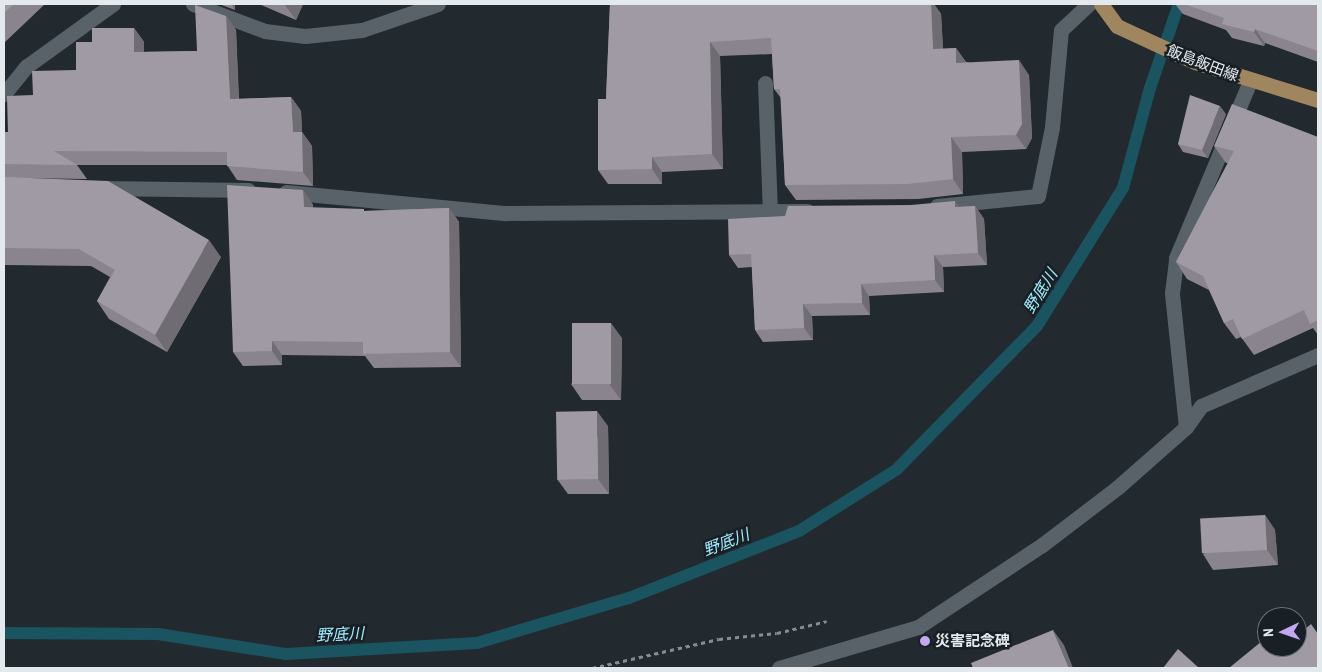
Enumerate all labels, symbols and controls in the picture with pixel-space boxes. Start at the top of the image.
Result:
street label: 飯島飯田線 [1165,41,1241,85]
water label: 野底川 [1019,266,1061,316]
water label: 野底川 [700,524,752,560]
north arrow [1257,607,1307,657]
water label: 野底川 [316,623,364,645]
text: N [1259,628,1277,637]
place label: 災害記念碑 [935,632,1010,650]
marker: 災害記念碑 [919,635,931,647]

